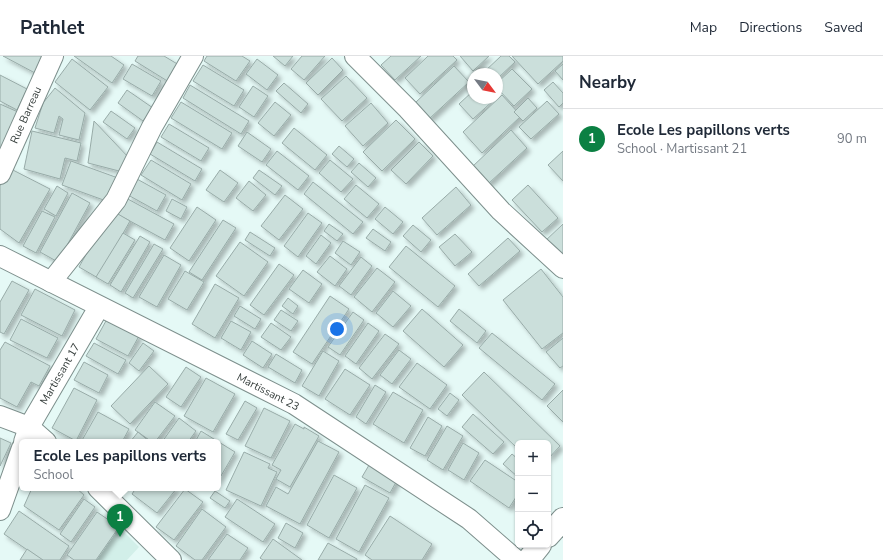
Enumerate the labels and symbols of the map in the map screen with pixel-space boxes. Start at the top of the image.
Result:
north arrow [467,68,503,104]
street label: Rue Barreau [7,84,45,146]
your location [327,319,347,339]
street label: Martissant 17 [36,341,84,407]
street label: Martissant 23 [234,370,302,414]
pin: 1 [107,504,133,537]

